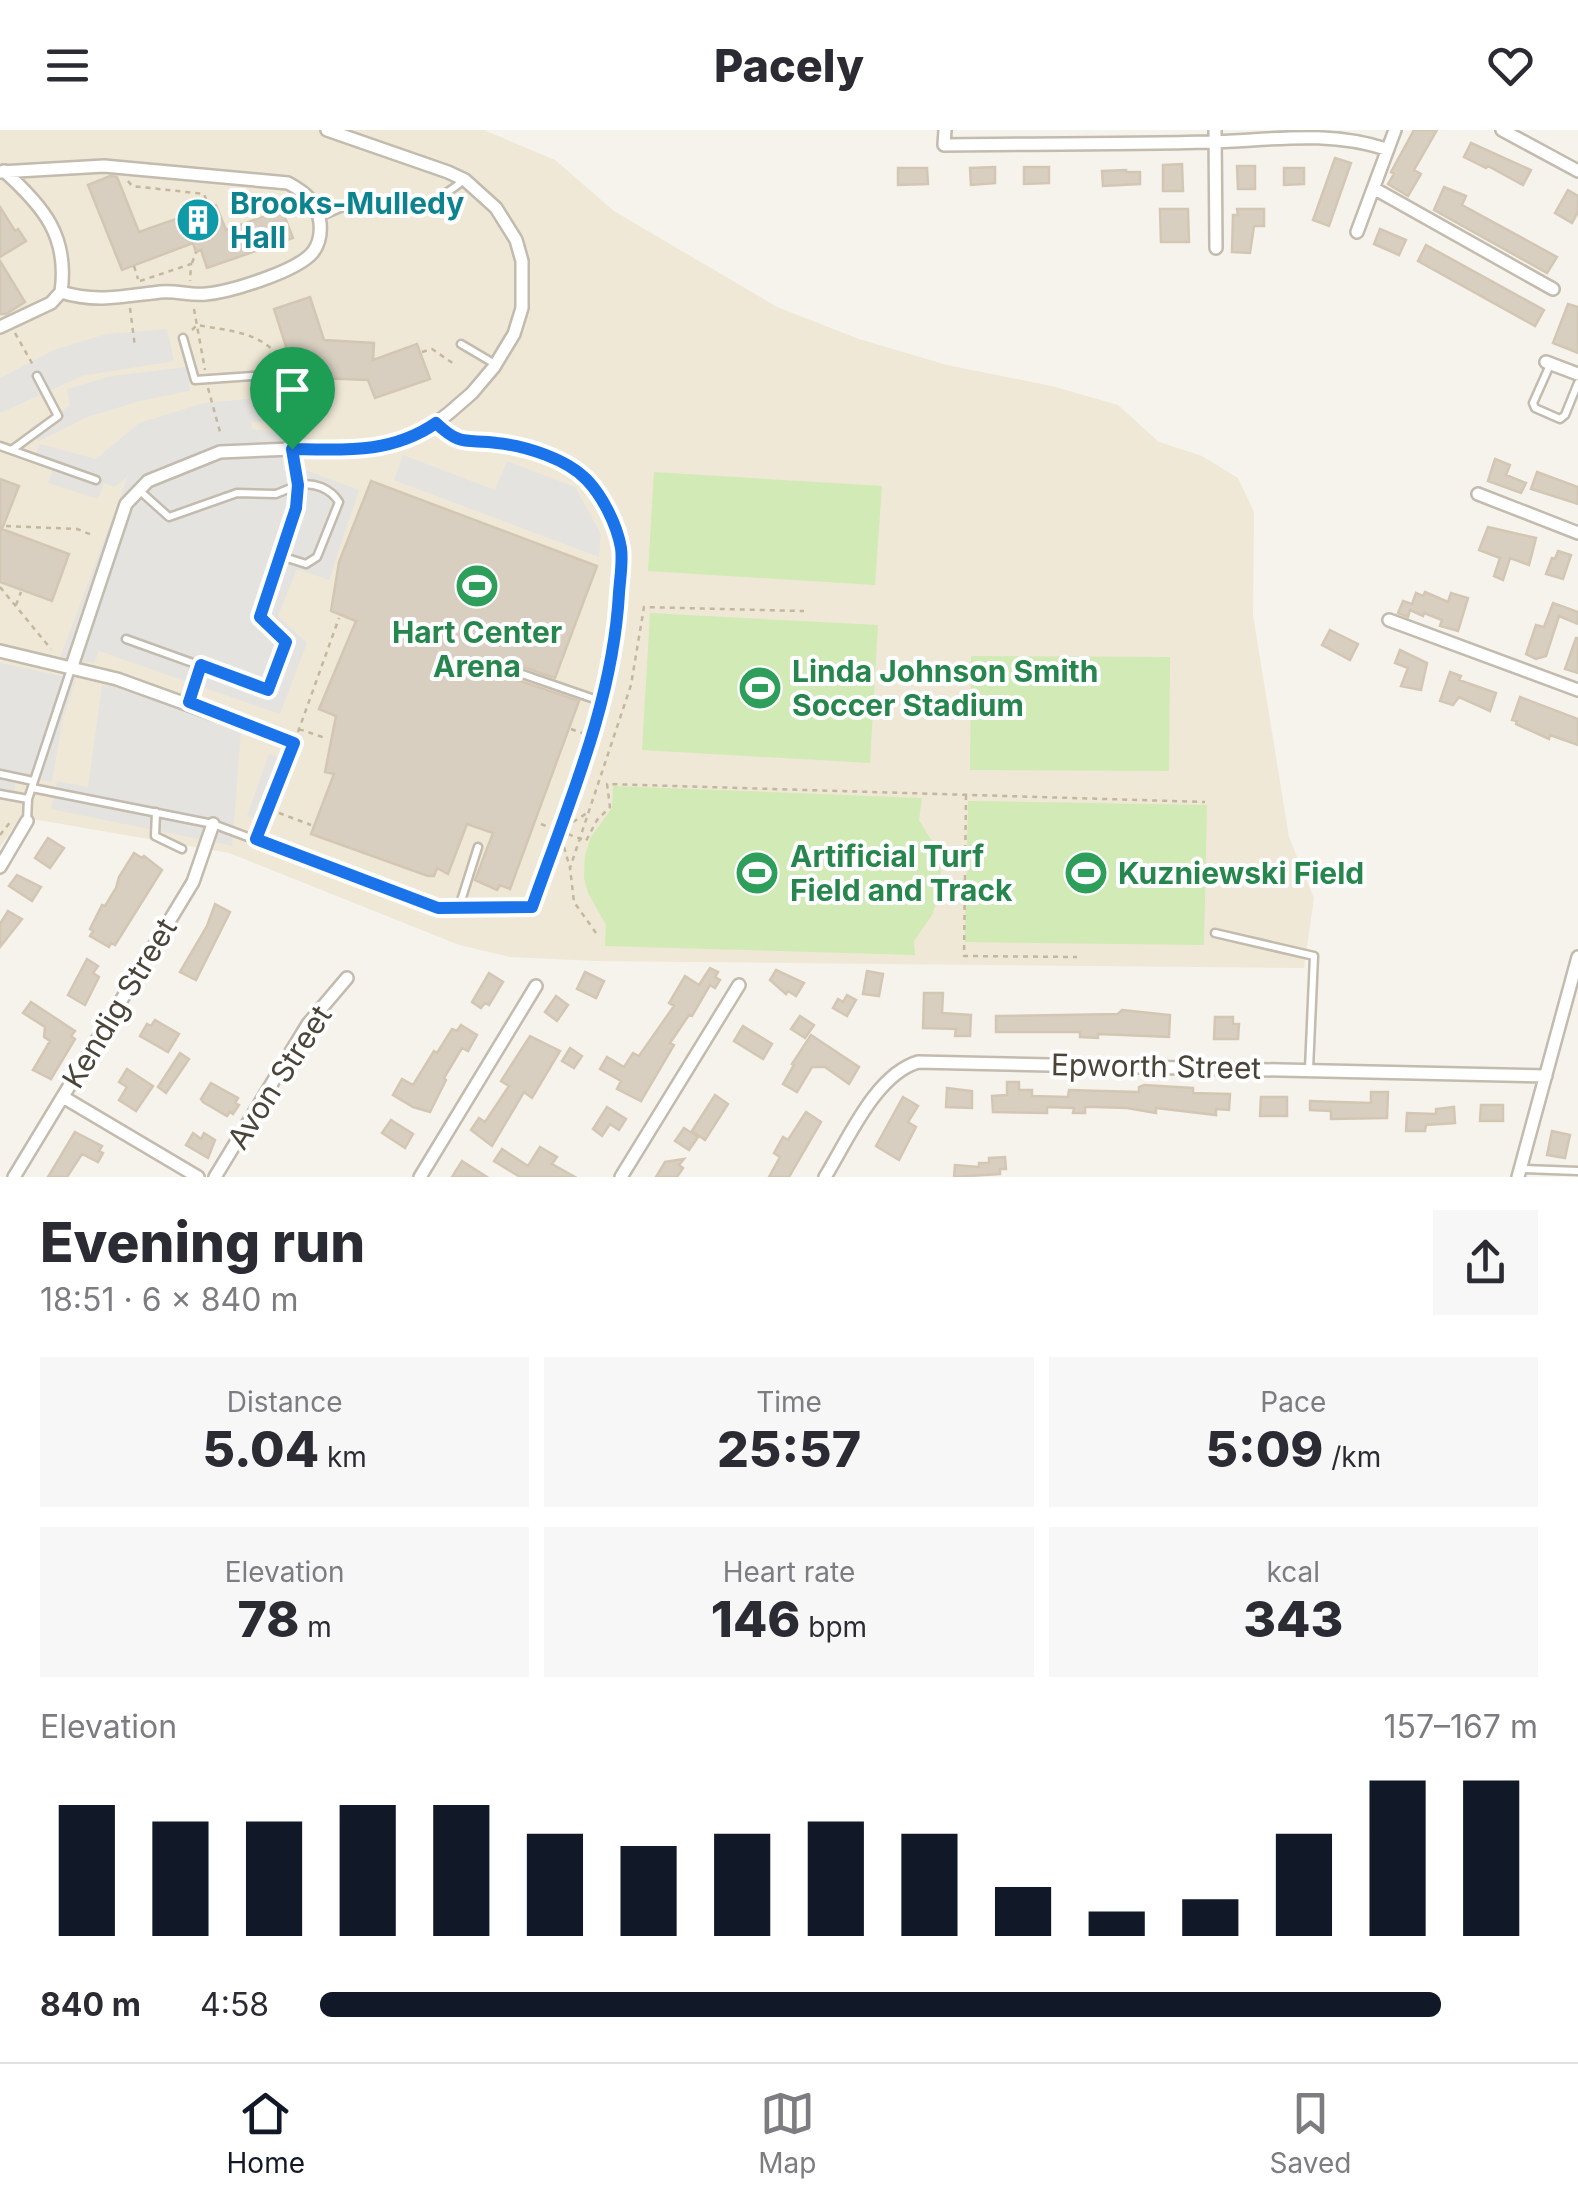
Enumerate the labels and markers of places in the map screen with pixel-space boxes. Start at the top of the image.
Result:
place label: Brooks-Mulledy Hall [230,185,464,255]
building icon: Brooks-Mulledy Hall [175,197,221,243]
pin [250,347,335,450]
sports icon: Hart Center Arena [454,563,500,609]
place label: Hart Center Arena [392,614,562,684]
place label: Linda Johnson Smith Soccer Stadium [792,653,1098,723]
sports icon: Linda Johnson Smith Soccer Stadium [737,665,783,711]
place label: Artificial Turf Field and Track [790,838,1013,908]
sports icon: Artificial Turf Field and Track [734,850,780,896]
sports icon: Kuzniewski Field [1063,850,1109,896]
place label: Kuzniewski Field [1118,855,1364,891]

